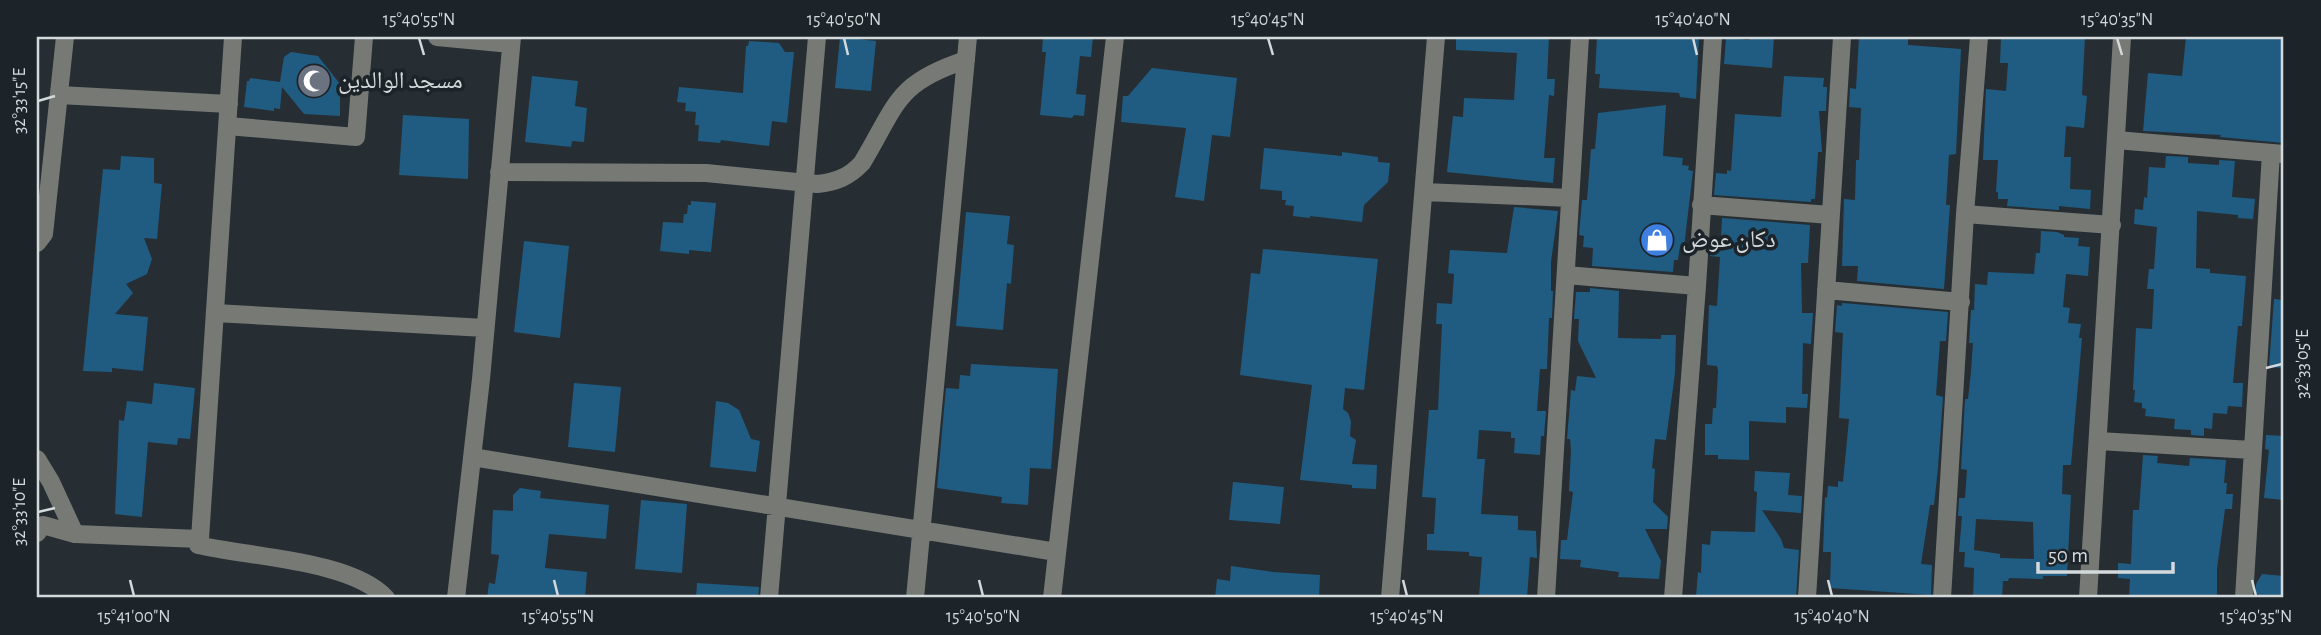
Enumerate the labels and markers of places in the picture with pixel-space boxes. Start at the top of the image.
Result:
mosque icon: مسجد الوالدين [295,62,333,100]
place label: مسجد الوالدين [338,69,463,94]
shop icon: دكان عوض [1638,221,1676,259]
place label: دكان عوض [1682,228,1776,253]

